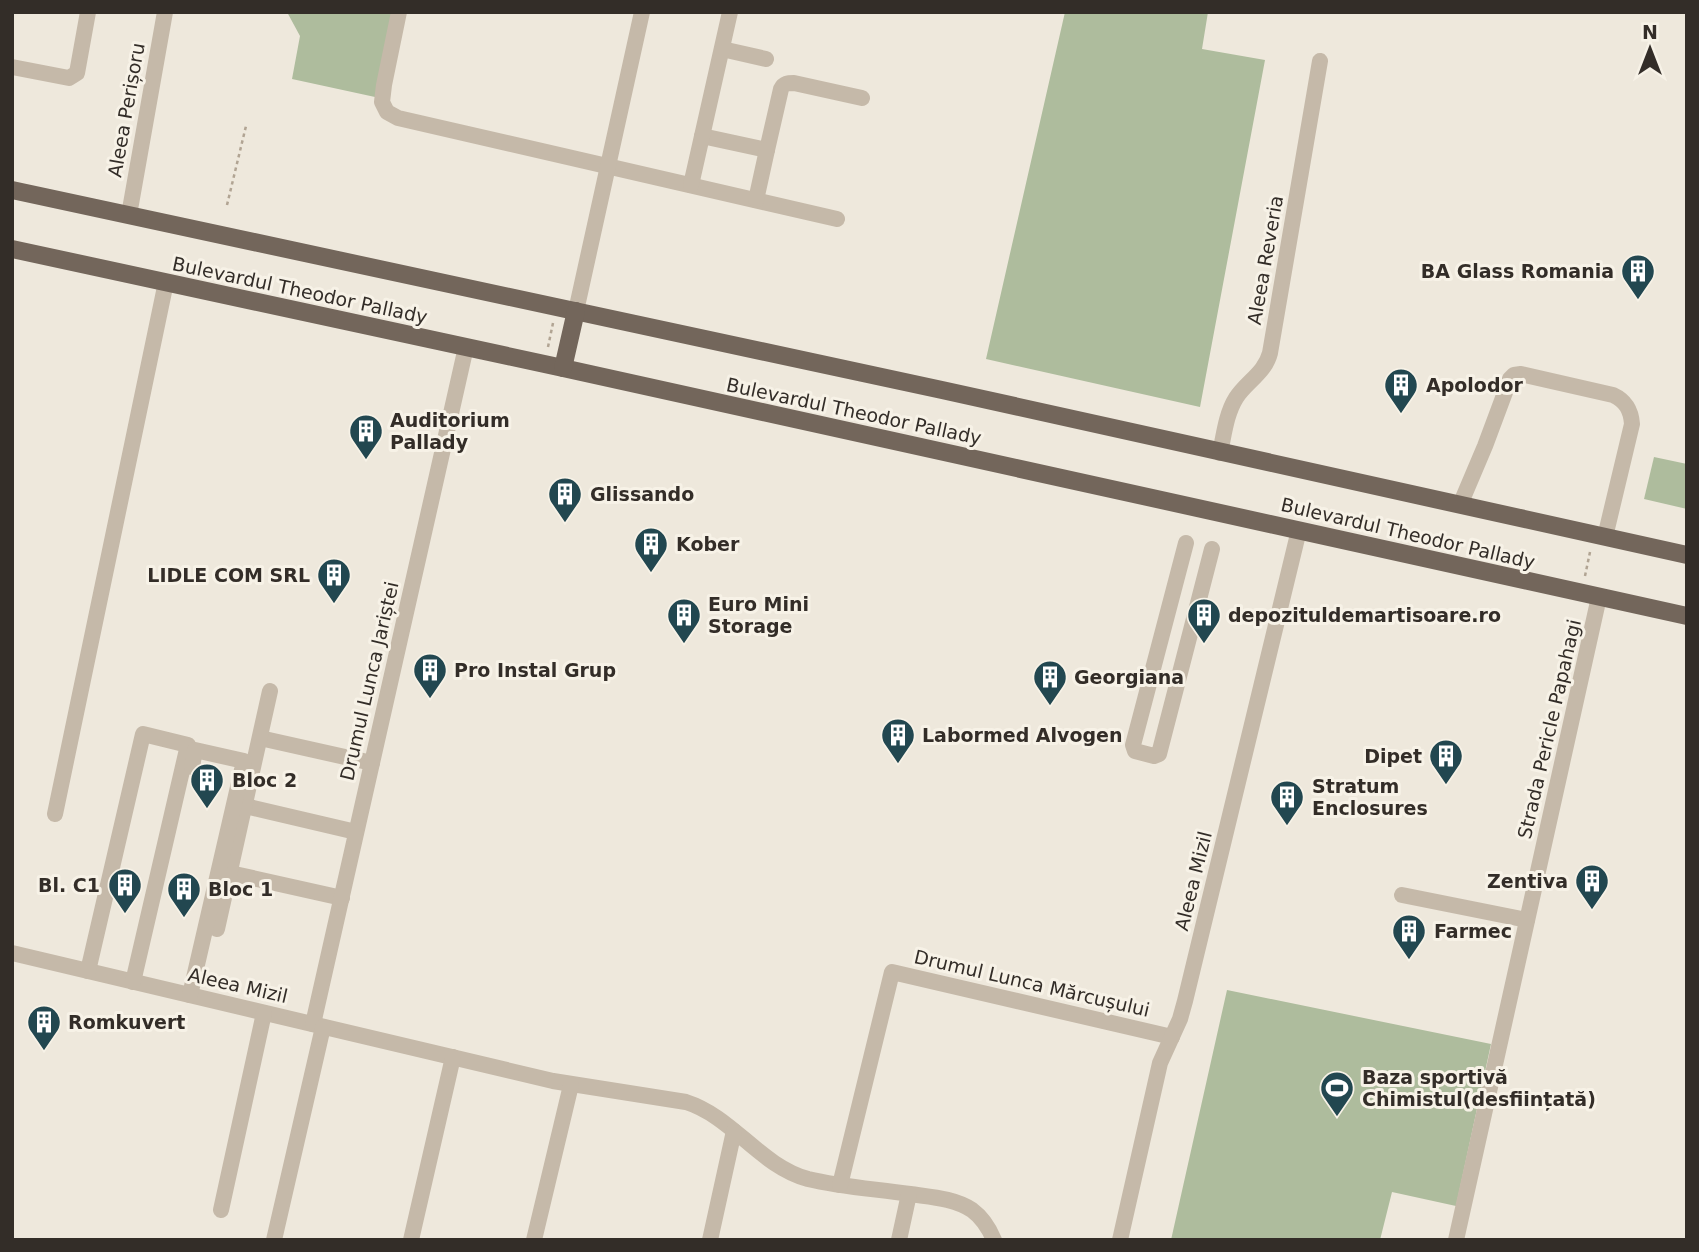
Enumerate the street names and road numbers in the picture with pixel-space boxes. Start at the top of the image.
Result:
street label: Aleea Perișoru [103,41,150,179]
street label: Aleea Reveria [1243,194,1287,326]
street label: Bulevardul Theodor Pallady [171,252,429,328]
street label: Bulevardul Theodor Pallady [725,373,983,449]
street label: Bulevardul Theodor Pallady [1279,493,1537,573]
street label: Drumul Lunca Jariștei [335,579,404,783]
street label: Strada Pericle Papahagi [1513,617,1585,841]
street label: Aleea Mizil [1170,829,1216,933]
street label: Drumul Lunca Mărcușului [912,945,1152,1022]
street label: Aleea Mizil [186,963,290,1007]

